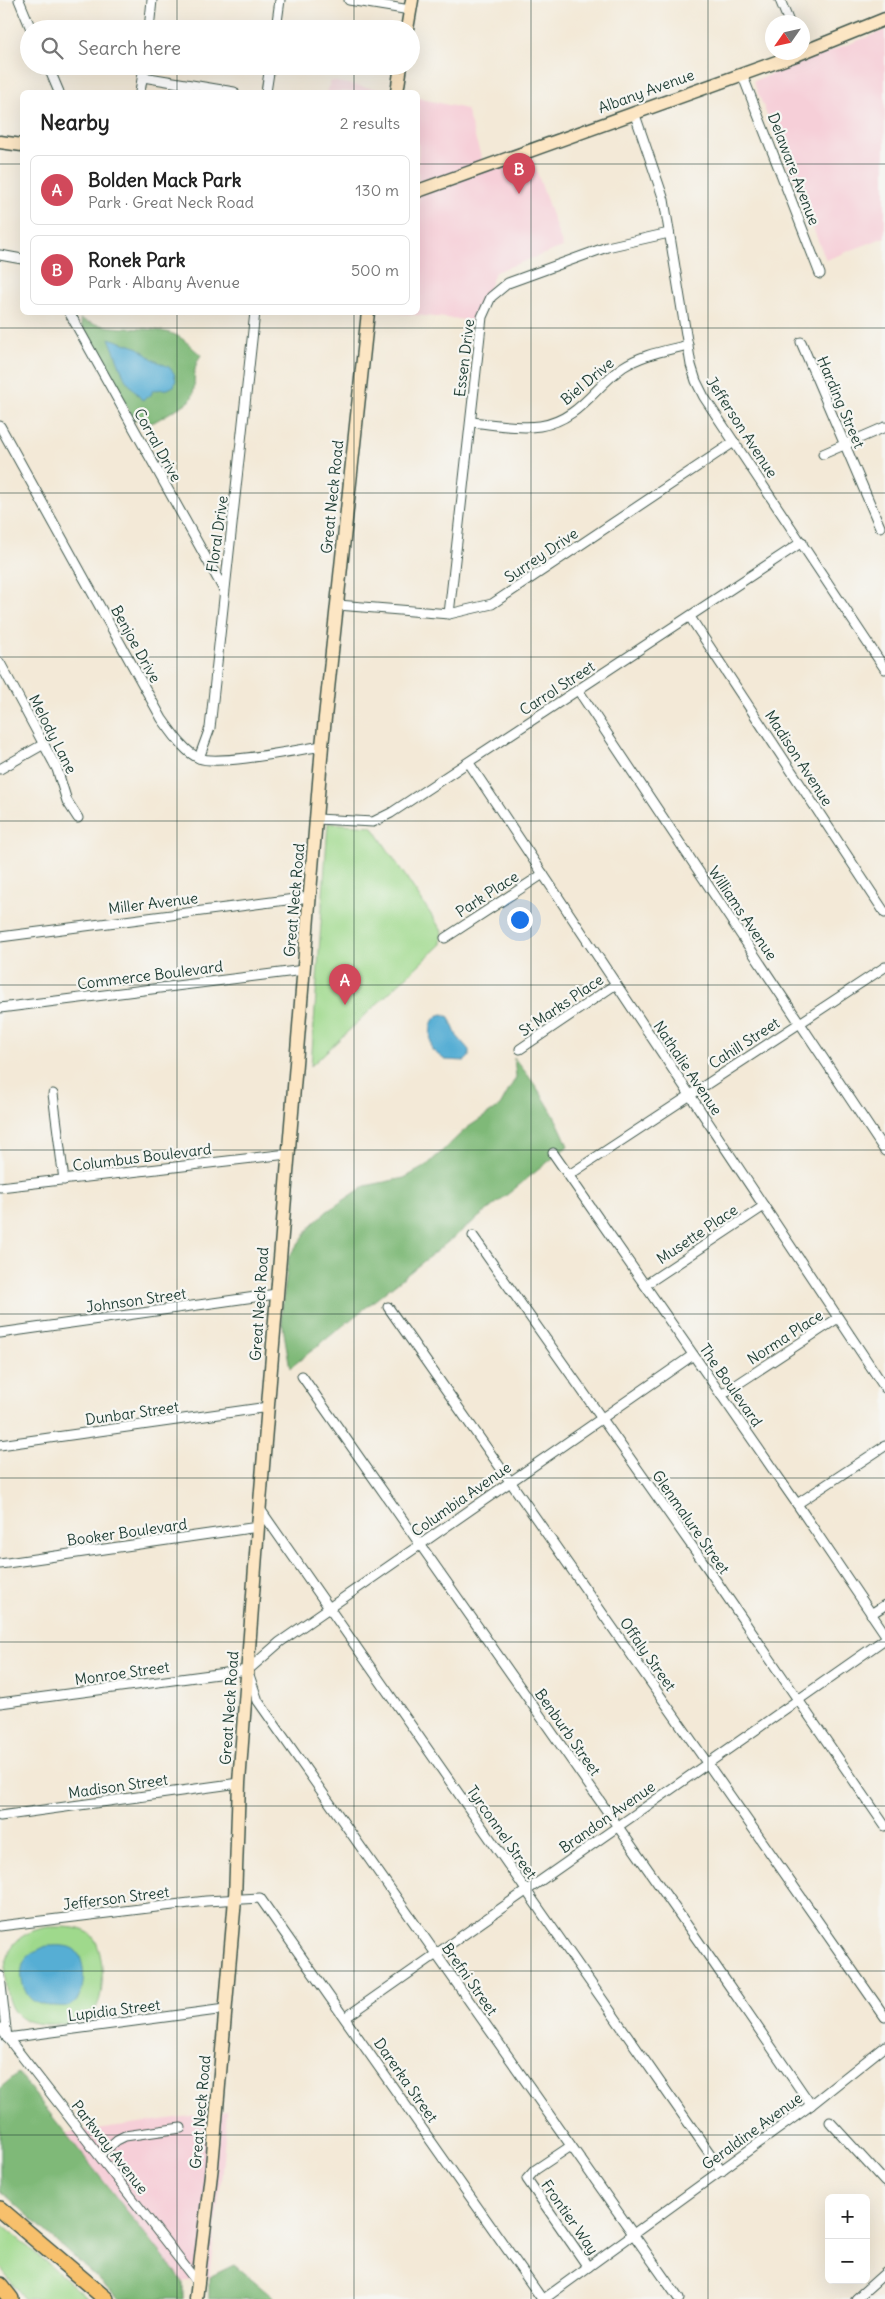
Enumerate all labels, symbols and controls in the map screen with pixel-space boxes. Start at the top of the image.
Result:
north arrow [765,15,810,60]
search box [20,20,420,75]
icon: search [38,34,66,62]
text: Search here [78,36,181,60]
street label: Albany Avenue [595,65,697,117]
text: Nearby [40,109,110,136]
street label: Delaware Avenue [764,110,824,228]
text: 2 results [340,113,400,133]
pin: B [503,153,535,194]
text: Bolden Mack Park [88,168,241,192]
text: A [52,180,62,200]
text: 130 m [355,180,399,200]
text: Park · Great Neck Road [88,192,254,212]
text: Ronek Park [88,248,185,272]
text: B [52,260,62,280]
text: 500 m [351,260,399,280]
text: Park · Albany Avenue [88,272,240,292]
street label: Essen Drive [450,318,478,398]
street label: Biel Drive [556,353,618,409]
street label: Harding Street [813,353,869,451]
street label: Jefferson Avenue [702,373,782,481]
street label: Corral Drive [130,405,186,485]
street label: Great Neck Road [317,439,347,555]
street label: Floral Drive [202,494,232,574]
street label: Surrey Drive [501,523,581,587]
street label: Benjoe Drive [107,602,165,686]
street label: Carrol Street [516,657,598,719]
street label: Melody Lane [25,691,81,777]
street label: Madison Avenue [761,706,837,810]
street label: Great Neck Road [280,842,308,958]
street label: Williams Avenue [705,862,781,964]
street label: Park Place [452,867,522,921]
street label: Miller Avenue [107,888,199,918]
your location [507,907,533,933]
street label: Commerce Boulevard [76,957,224,993]
pin: A [329,964,361,1005]
street label: St Marks Place [515,970,607,1040]
street label: Cahill Street [705,1013,783,1073]
street label: Nathalie Avenue [649,1017,727,1119]
street label: Columbus Boulevard [71,1139,213,1175]
street label: Musette Place [653,1200,741,1268]
street label: Great Neck Road [246,1246,272,1362]
street label: Johnson Street [85,1284,187,1316]
street label: Norma Place [744,1306,826,1368]
street label: The Boulevard [695,1340,767,1430]
street label: Dunbar Street [84,1397,180,1429]
street label: Columbia Avenue [407,1458,515,1540]
street label: Glenmalure Street [648,1467,734,1577]
street label: Booker Boulevard [66,1514,188,1550]
street label: Offaly Street [616,1614,680,1694]
street label: Great Neck Road [216,1650,242,1766]
street label: Monroe Street [74,1657,170,1689]
street label: Benburb Street [531,1685,605,1779]
street label: Madison Street [67,1770,169,1802]
street label: Brandon Avenue [555,1777,659,1857]
street label: Tyrconnel Street [463,1782,541,1882]
street label: Jefferson Street [62,1882,170,1914]
street label: Brefni Street [438,1939,502,2019]
street label: Lupidia Street [67,1995,161,2025]
street label: Darerka Street [370,2034,442,2126]
street label: Great Neck Road [186,2054,214,2170]
street label: Geraldine Avenue [698,2088,806,2174]
street label: Parkway Avenue [68,2096,152,2198]
street label: Frontier Way [537,2176,603,2258]
map controls [825,2194,870,2284]
button: + [825,2194,870,2239]
button: − [825,2239,870,2284]

